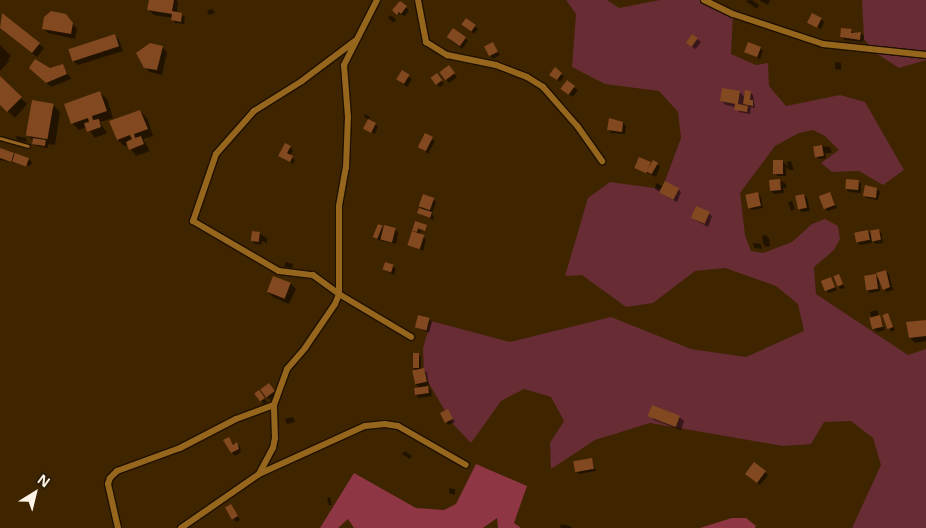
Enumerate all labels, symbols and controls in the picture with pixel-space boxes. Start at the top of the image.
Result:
north arrow [10,468,60,518]
text: N [34,469,54,491]

